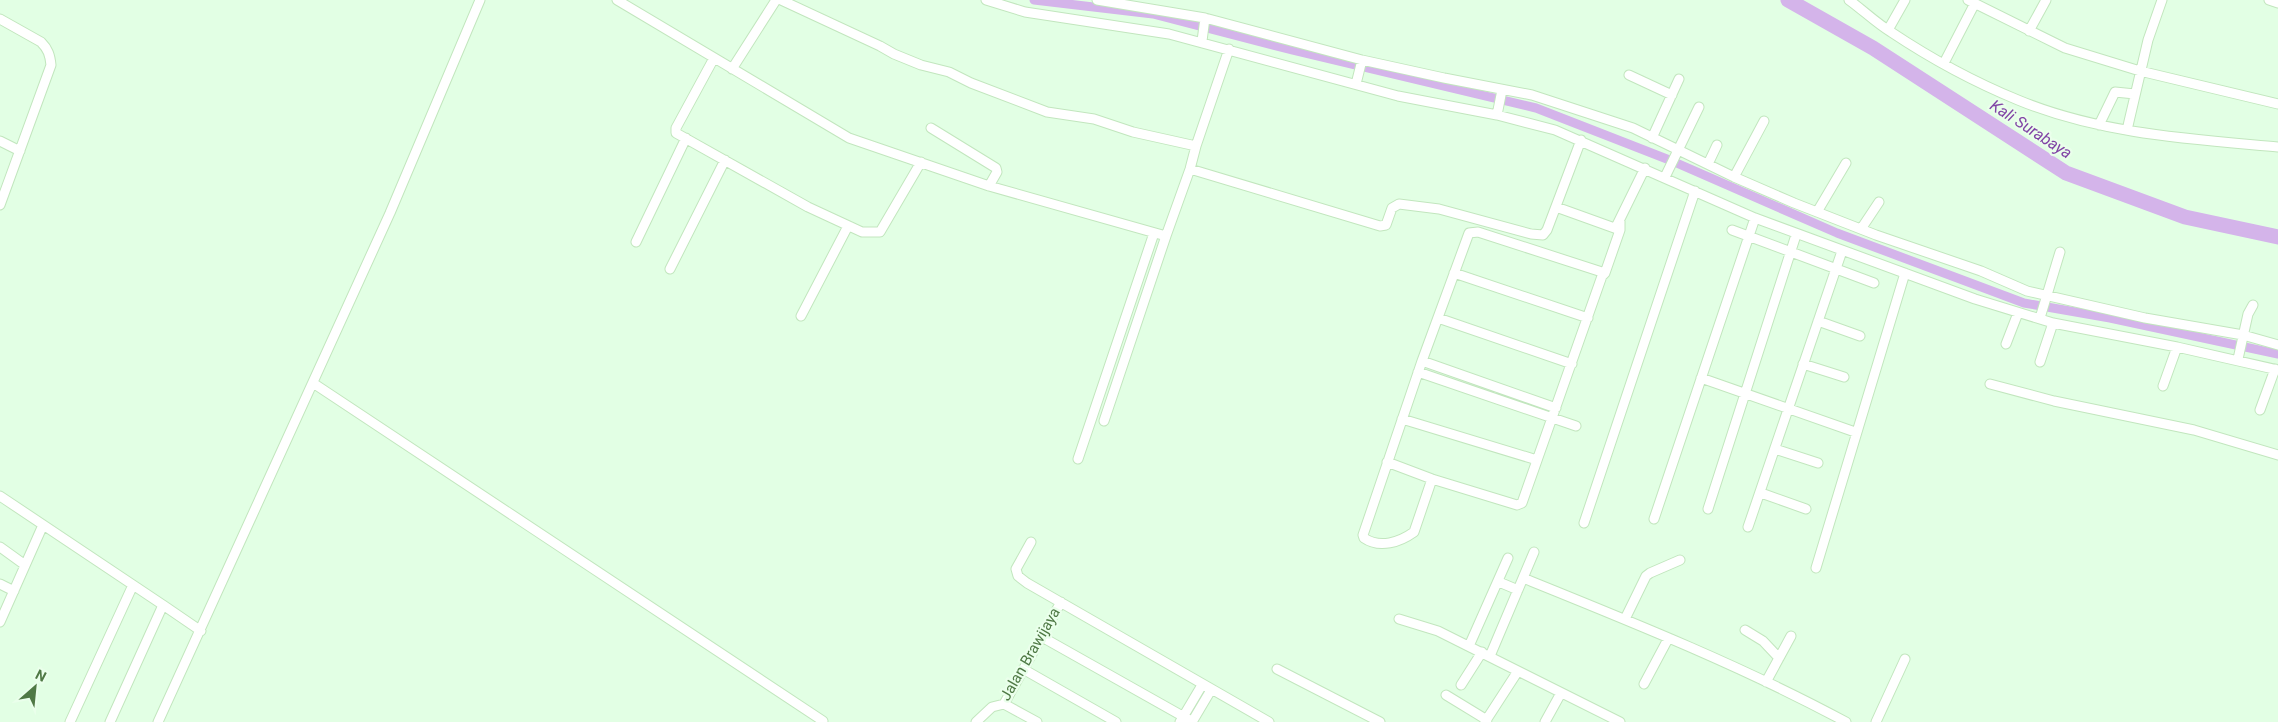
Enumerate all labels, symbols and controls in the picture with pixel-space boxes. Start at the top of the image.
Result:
water label: Kali Surabaya [1987,96,2075,162]
street label: Jalan Brawijaya [996,604,1064,704]
north arrow [10,662,60,712]
text: N [33,666,49,685]

